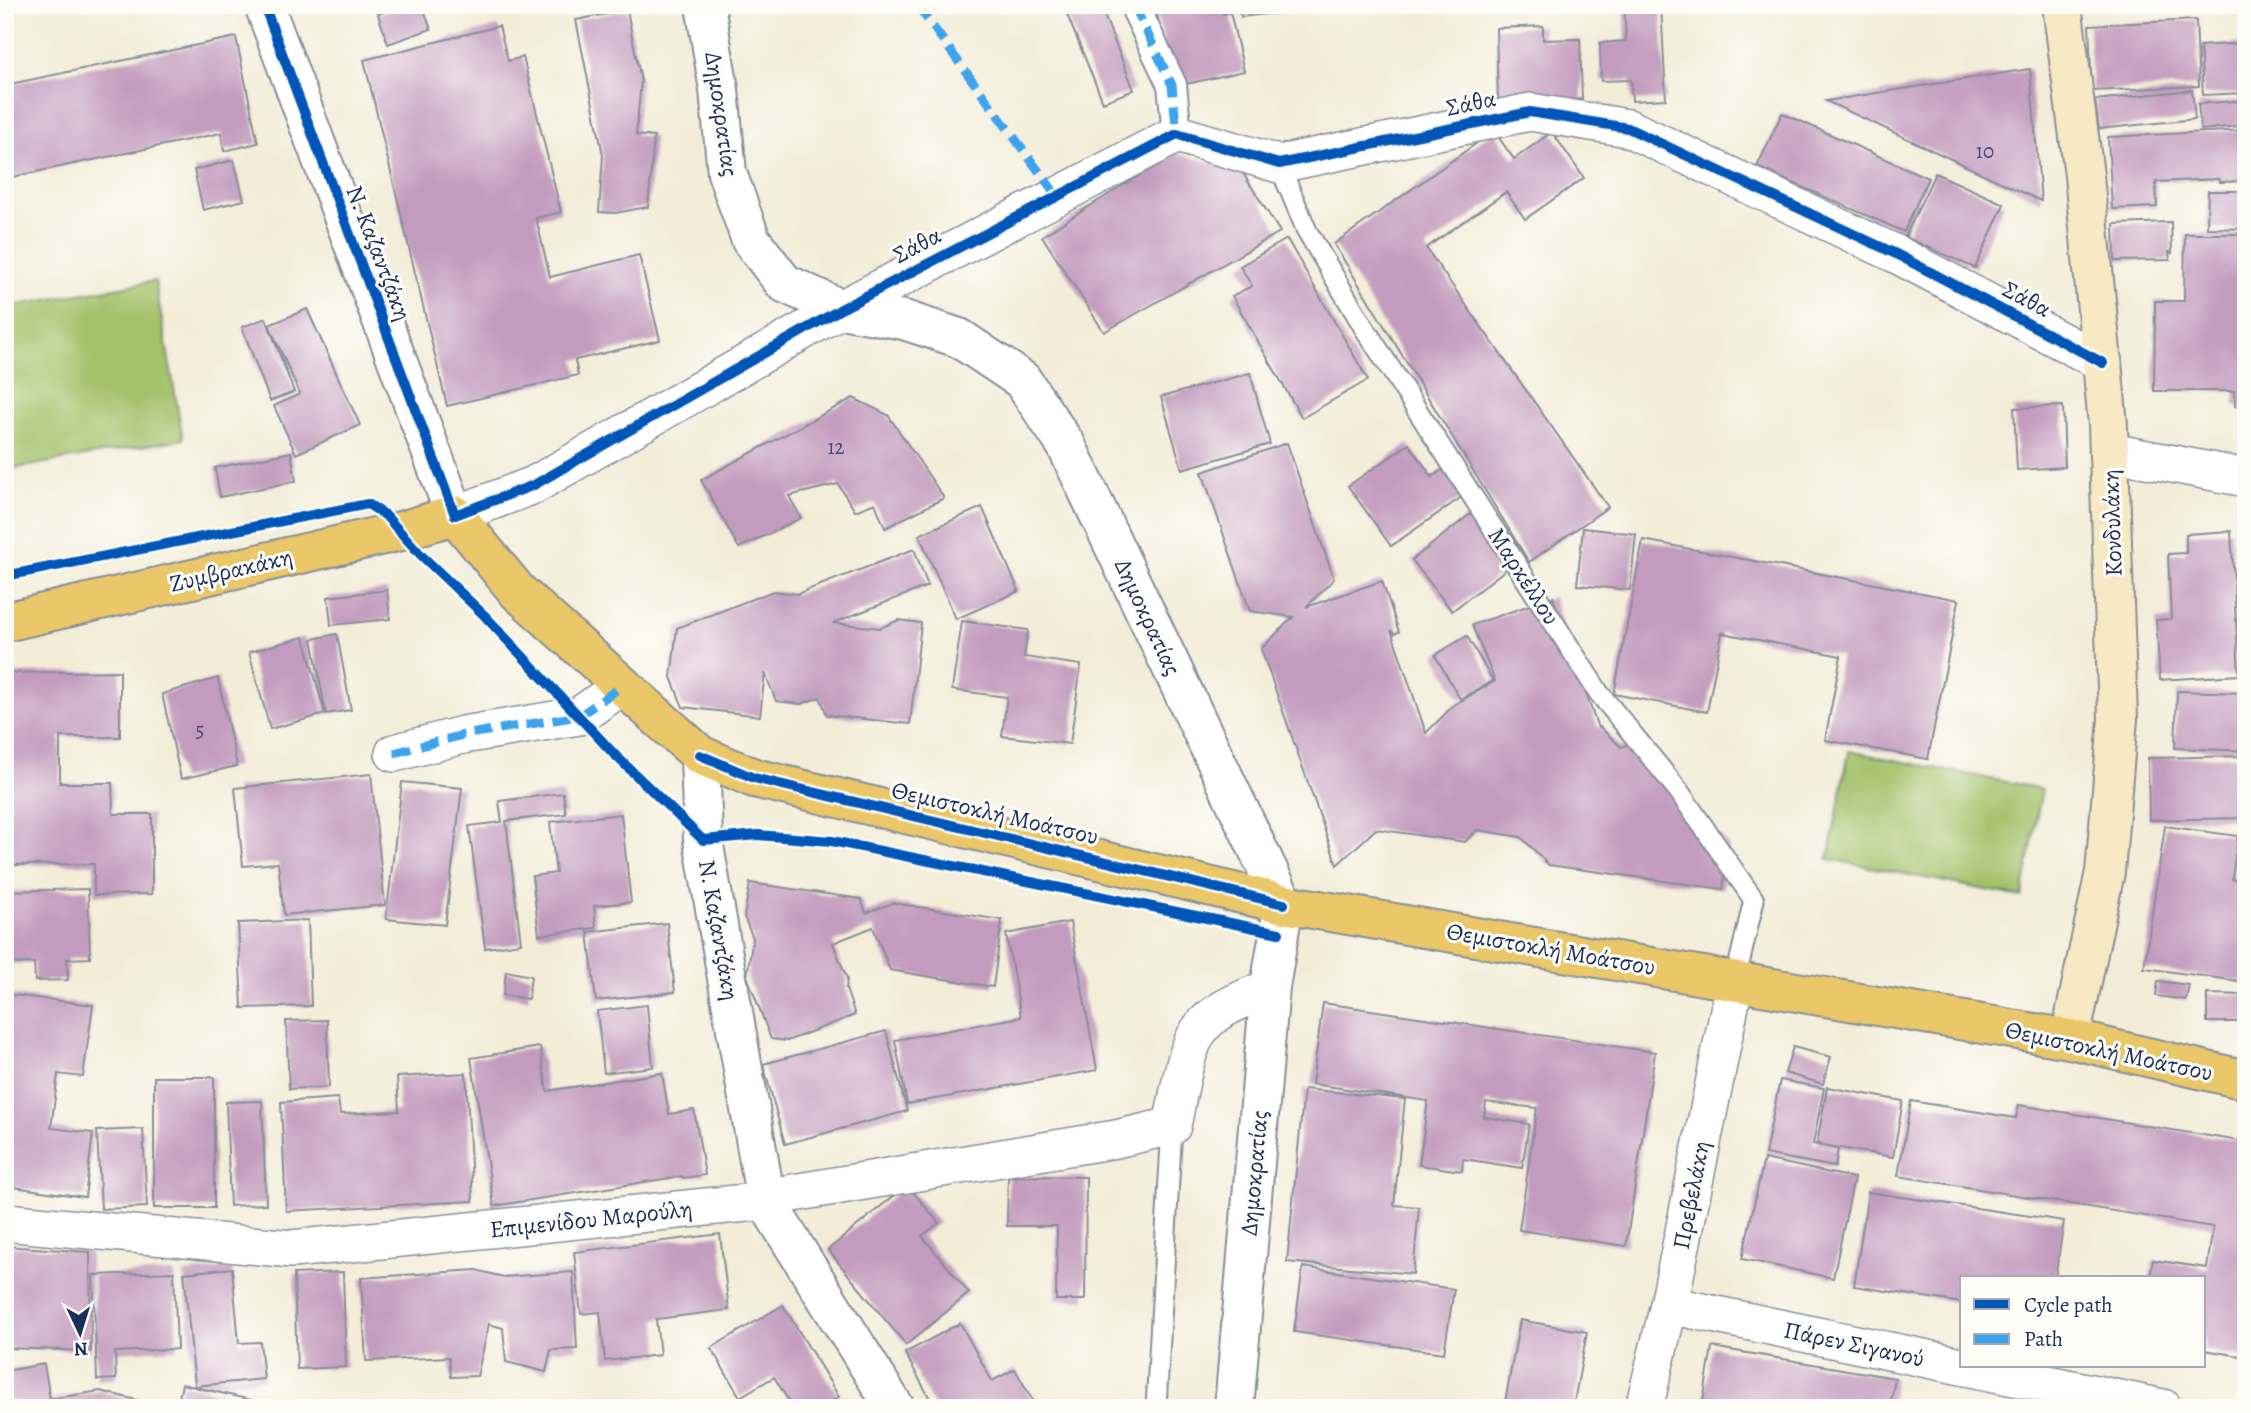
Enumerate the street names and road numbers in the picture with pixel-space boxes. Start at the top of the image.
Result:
street label: Δημοκρατίας [697,50,747,178]
street label: Σάθα [1443,82,1499,124]
street label: Ν. Καζαντζάκη [339,181,419,325]
street label: Σάθα [887,219,947,271]
street label: Σάθα [1997,273,2057,325]
street label: Κονδυλάκη [2094,469,2130,577]
street label: Μαρκέλλου [1481,521,1567,631]
street label: Ζυμβρακάκη [166,540,296,600]
street label: Δημοκρατίας [1107,553,1189,681]
street label: Θεμιστοκλή Μοάτσου [888,774,1102,852]
street label: Ν. Καζαντζάκη [691,857,747,1003]
street label: Θεμιστοκλή Μοάτσου [1444,915,1658,983]
street label: Θεμιστοκλή Μοάτσου [2002,1013,2216,1089]
street label: Δημοκρατίας [1233,1109,1275,1237]
street label: Πρεβελάκη [1665,1138,1717,1252]
street label: Επιμενίδου Μαρούλη [488,1192,694,1246]
street label: Πάρεν Σιγανού [1781,1313,1927,1375]

